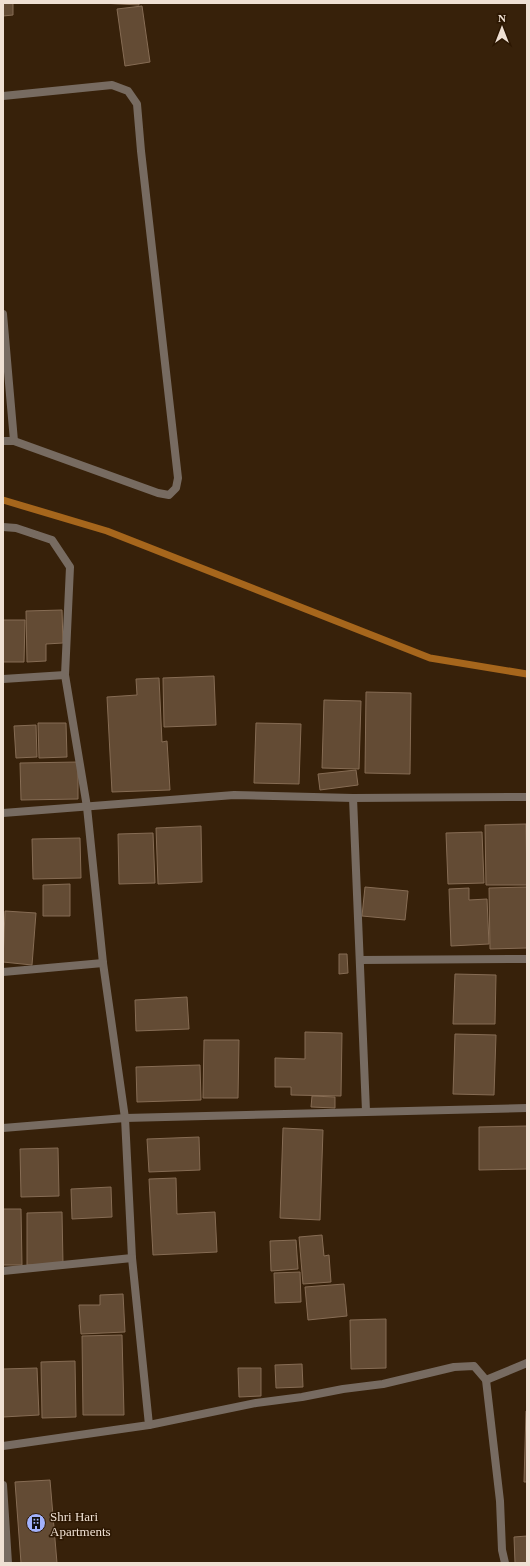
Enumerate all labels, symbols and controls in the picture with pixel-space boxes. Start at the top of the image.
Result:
north arrow [482,8,522,48]
text: N [498,12,506,24]
place label: Shri Hari Apartments [50,1509,111,1539]
building icon: Shri Hari Apartments [25,1512,47,1534]

